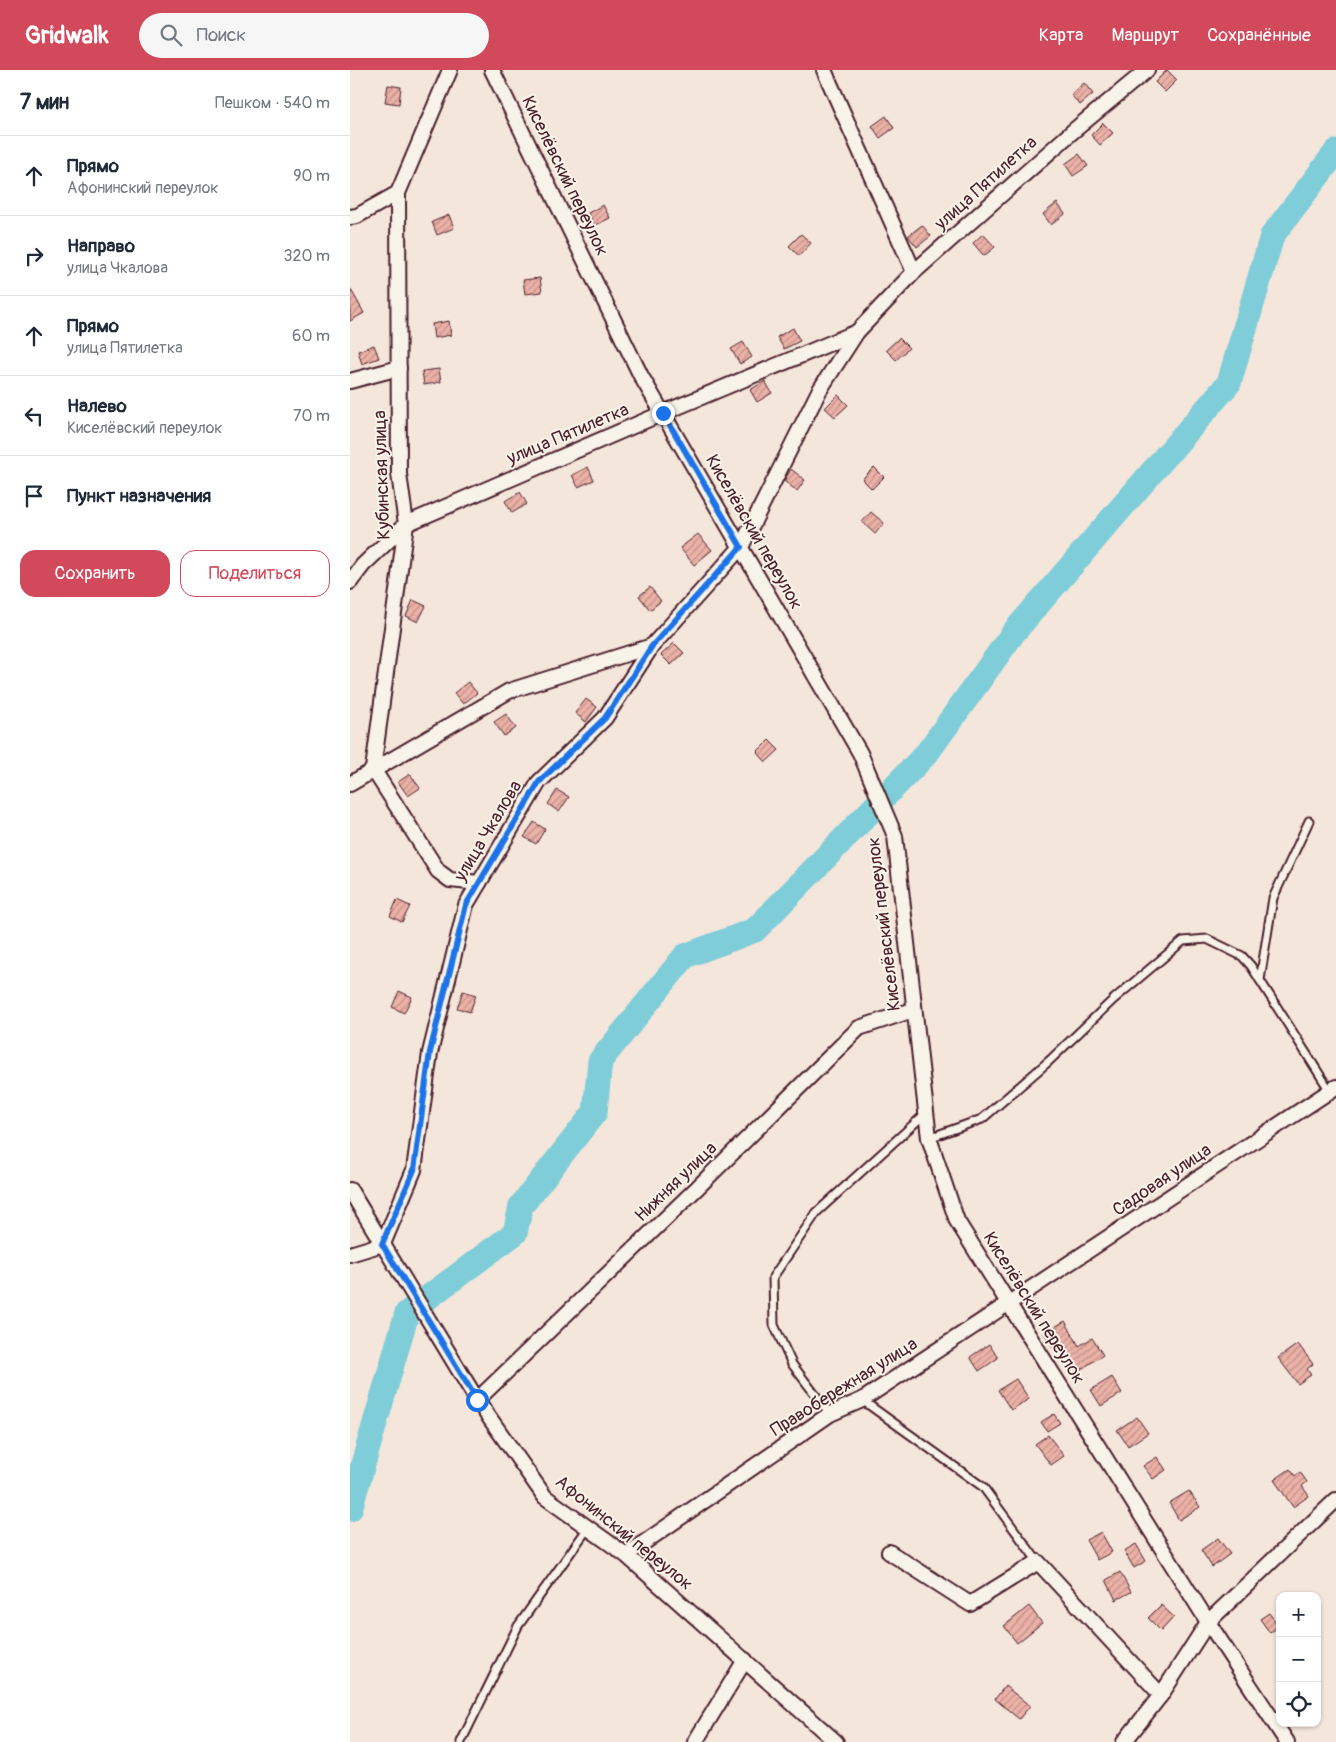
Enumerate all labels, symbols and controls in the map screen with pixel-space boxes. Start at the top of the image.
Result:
search box [139,13,489,58]
text: Gridwalk [25,21,109,50]
icon: search [157,21,185,49]
text: Поиск [197,23,246,47]
text: Карта [1039,24,1083,47]
text: Маршрут [1111,24,1179,47]
text: Сохранённые [1207,24,1311,47]
text: 7 мин [20,89,69,116]
street label: Киселёвский переулок [516,92,614,260]
text: Пешком · 540 m [215,93,330,113]
street label: улица Пятилетка [929,131,1042,236]
text: Прямо [67,154,119,178]
icon: ahead [20,162,48,190]
text: 90 m [293,166,330,186]
text: Афонинский переулок [67,178,219,198]
text: Направо [67,234,135,258]
icon: right [20,242,48,270]
text: 320 m [284,246,330,266]
text: улица Чкалова [67,258,168,278]
text: Прямо [67,314,119,338]
icon: ahead [20,322,48,350]
text: 60 m [292,326,330,346]
text: улица Пятилетка [67,338,183,358]
text: Налево [67,394,127,418]
street label: улица Пятилетка [503,398,632,470]
icon: left [20,402,48,430]
route end [652,402,675,425]
text: 70 m [293,406,330,426]
street label: Кубинская улица [368,410,396,540]
text: Киселёвский переулок [67,418,223,438]
street label: Киселёвский переулок [700,450,808,614]
icon: arrive [20,482,48,510]
text: Пункт назначения [67,484,211,508]
button: Сохранить [20,550,170,597]
button: Поделиться [180,550,330,597]
street label: улица Чкалова [448,776,527,886]
street label: Киселёвский переулок [862,836,906,1012]
street label: Нижняя улица [630,1137,722,1227]
street label: Садовая улица [1108,1138,1216,1222]
street label: Киселёвский переулок [978,1228,1090,1388]
street label: Правобережная улица [766,1333,922,1441]
route start [466,1389,489,1412]
street label: Афонинский переулок [550,1470,698,1596]
map controls [1276,1592,1321,1727]
button: + [1276,1592,1321,1637]
button: − [1276,1637,1321,1682]
button: locate [1276,1682,1321,1727]

